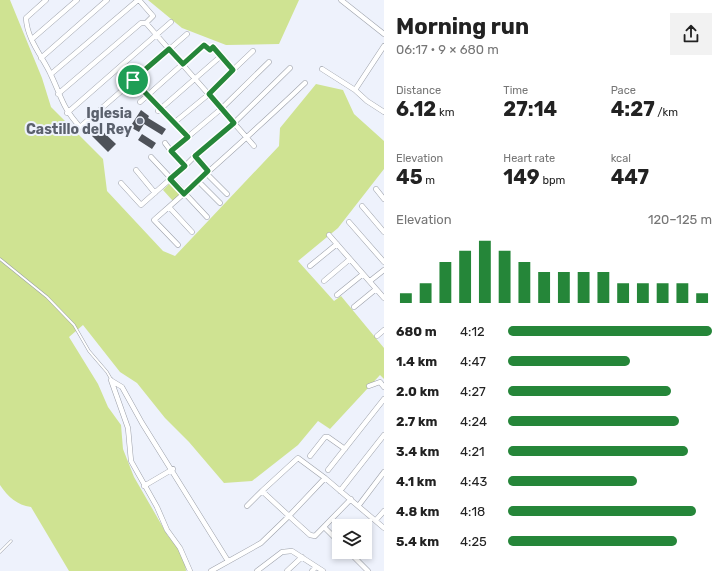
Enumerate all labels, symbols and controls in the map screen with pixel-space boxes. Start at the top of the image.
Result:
text: Morning run [396,13,529,40]
button: share [670,13,712,55]
text: 06:17 · 9 × 680 m [396,42,499,57]
pin [116,63,150,97]
icon: arrive [122,69,144,91]
text: Distance [396,84,441,97]
text: Time [503,84,528,97]
text: Pace [611,84,636,97]
text: 6.12 [396,97,436,121]
text: 27:14 [503,97,557,121]
text: 4:27 [611,97,655,121]
place label: Iglesia Castillo del Rey [26,105,133,138]
text: km [436,106,455,119]
text: /km [655,106,678,119]
marker: Iglesia Castillo del Rey [135,116,145,126]
text: Elevation [396,152,443,165]
text: Heart rate [503,152,555,165]
text: kcal [611,152,631,165]
text: 45 [396,165,423,189]
text: 149 [503,165,540,189]
text: 447 [611,165,649,189]
text: m [423,174,435,187]
text: bpm [540,174,565,187]
text: Elevation [396,212,452,227]
text: 120–125 m [648,212,712,227]
text: 680 m [396,324,437,339]
text: 4:12 [460,324,485,339]
text: 1.4 km [396,354,437,369]
text: 4:47 [460,354,486,369]
text: 2.0 km [396,384,439,399]
text: 4:27 [460,384,486,399]
text: 2.7 km [396,414,437,429]
text: 4:24 [460,414,487,429]
text: 3.4 km [396,444,439,459]
text: 4:21 [460,444,485,459]
text: 4.1 km [396,474,436,489]
text: 4:43 [460,474,487,489]
text: 4.8 km [396,504,440,519]
text: 4:18 [460,504,485,519]
map controls [332,519,372,559]
button: layers [332,519,372,559]
text: 5.4 km [396,534,439,549]
text: 4:25 [460,534,487,549]

